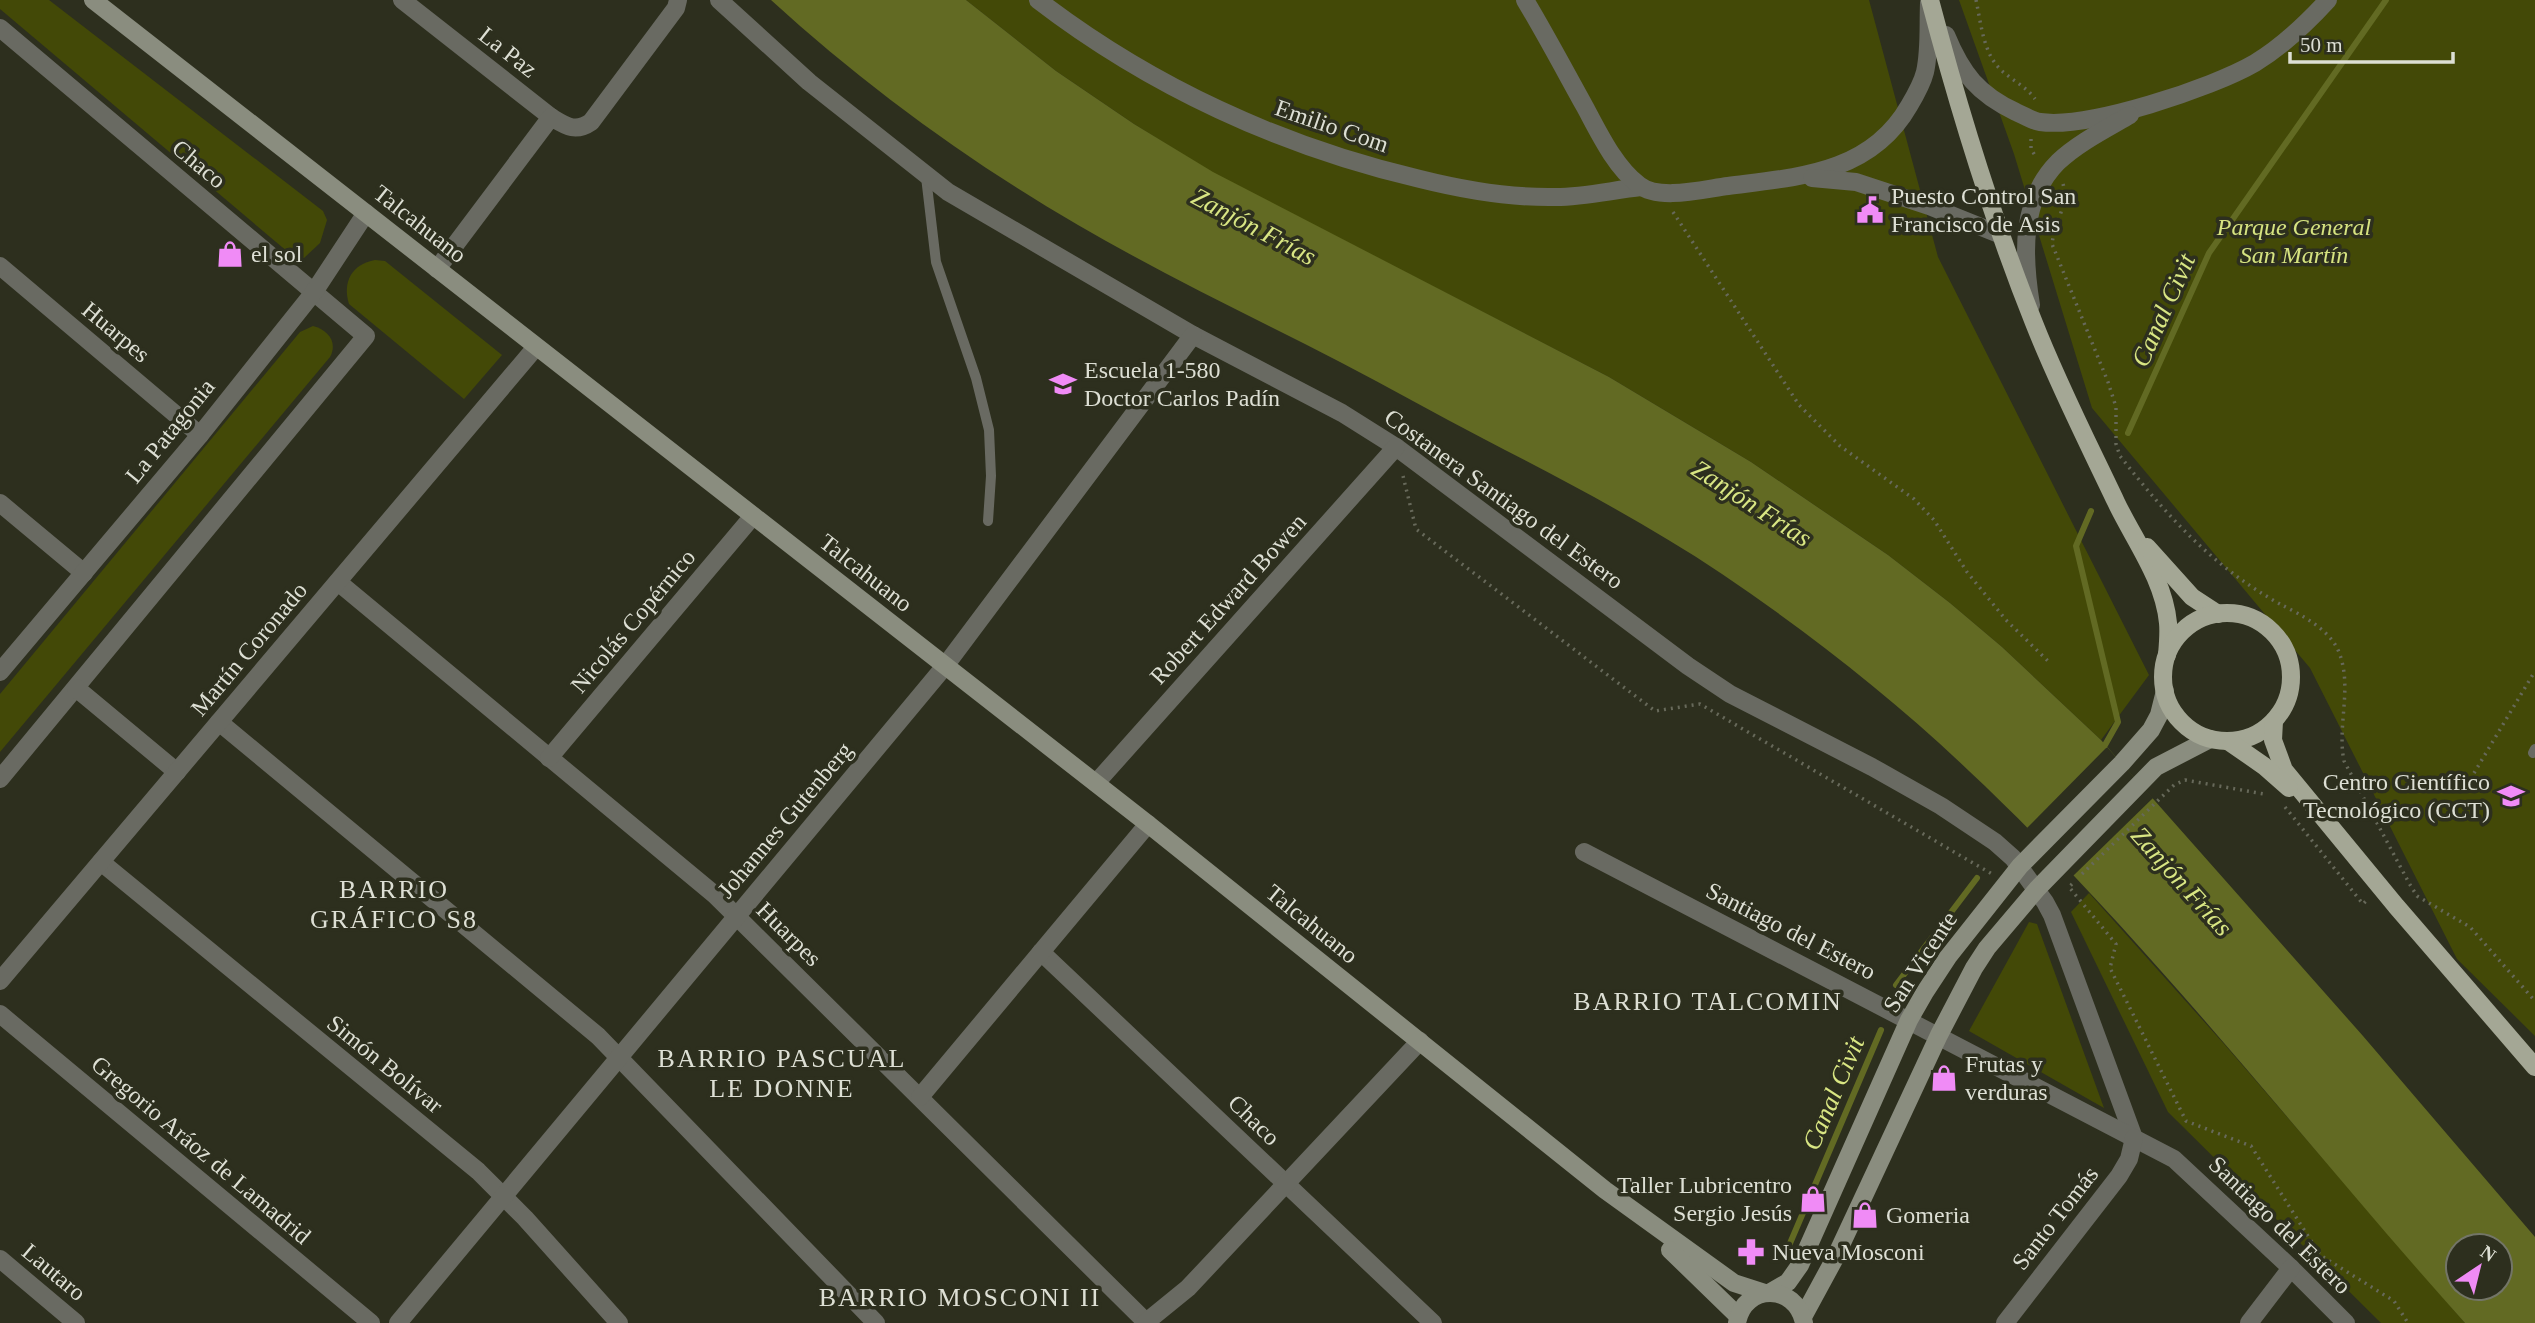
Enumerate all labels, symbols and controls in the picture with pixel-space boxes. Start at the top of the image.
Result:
street label: La Paz [474,21,542,83]
scale bar [2290,21,2453,65]
text: 50 m [2300,33,2343,57]
street label: Emilio Com [1272,94,1392,158]
street label: Chaco [167,134,231,194]
street label: Talcahuano [369,180,471,268]
water label: Zanjón Frías [1187,182,1321,271]
place label: Puesto Control San Francisco de Asis [1891,183,2076,237]
public building icon: Puesto Control San Francisco de Asis [1855,195,1885,225]
park label: Parque General San Martín [2216,214,2372,268]
shop icon: el sol [215,239,245,269]
place label: el sol [251,241,303,267]
water label: Canal Civit [2126,249,2202,371]
street label: Huarpes [77,296,155,368]
place label: Escuela 1-580 Doctor Carlos Padín [1084,357,1280,411]
school or university icon: Escuela 1-580 Doctor Carlos Padín [1048,369,1078,399]
street label: La Patagonia [120,374,220,488]
street label: Costanera Santiago del Estero [1380,404,1628,594]
water label: Zanjón Frías [1687,454,1817,553]
street label: Robert Edward Bowen [1145,509,1311,689]
street label: Talcahuano [815,529,917,617]
street label: Nicolás Copérnico [565,544,701,698]
street label: Martín Coronado [186,577,312,721]
street label: Johannes Gutenberg [712,737,858,903]
place label: Centro Científico Tecnológico (CCT) [2303,769,2490,823]
school or university icon: Centro Científico Tecnológico (CCT) [2496,781,2526,811]
water label: Zanjón Frías [2125,821,2238,942]
district label: BARRIO GRÁFICO S8 [310,875,478,934]
street label: Santiago del Estero [1702,877,1880,985]
street label: Talcahuano [1261,879,1363,969]
street label: Huarpes [752,897,826,971]
street label: San Vicente [1878,907,1962,1017]
district label: BARRIO TALCOMIN [1573,987,1843,1016]
street label: Simón Bolívar [322,1010,448,1118]
water label: Canal Civit [1797,1031,1871,1154]
district label: BARRIO PASCUAL LE DONNE [658,1044,906,1103]
street label: Gregorio Aráoz de Lamadrid [86,1051,316,1249]
place label: Frutas y verduras [1965,1051,2048,1105]
shop icon: Frutas y verduras [1929,1063,1959,1093]
street label: Chaco [1223,1089,1285,1151]
street label: Santiago del Estero [2204,1151,2356,1299]
street label: Santo Tomás [2007,1161,2103,1275]
place label: Taller Lubricentro Sergio Jesús [1617,1172,1792,1226]
shop icon: Taller Lubricentro Sergio Jesús [1798,1184,1828,1214]
shop icon: Gomeria [1850,1200,1880,1230]
place label: Gomeria [1886,1202,1970,1228]
north arrow [2444,1232,2514,1302]
pharmacy icon: Nueva Mosconi [1736,1237,1766,1267]
street label: Lautaro [17,1238,91,1306]
place label: Nueva Mosconi [1772,1239,1925,1265]
text: N [2477,1241,2500,1266]
district label: BARRIO MOSCONI II [819,1283,1101,1312]

